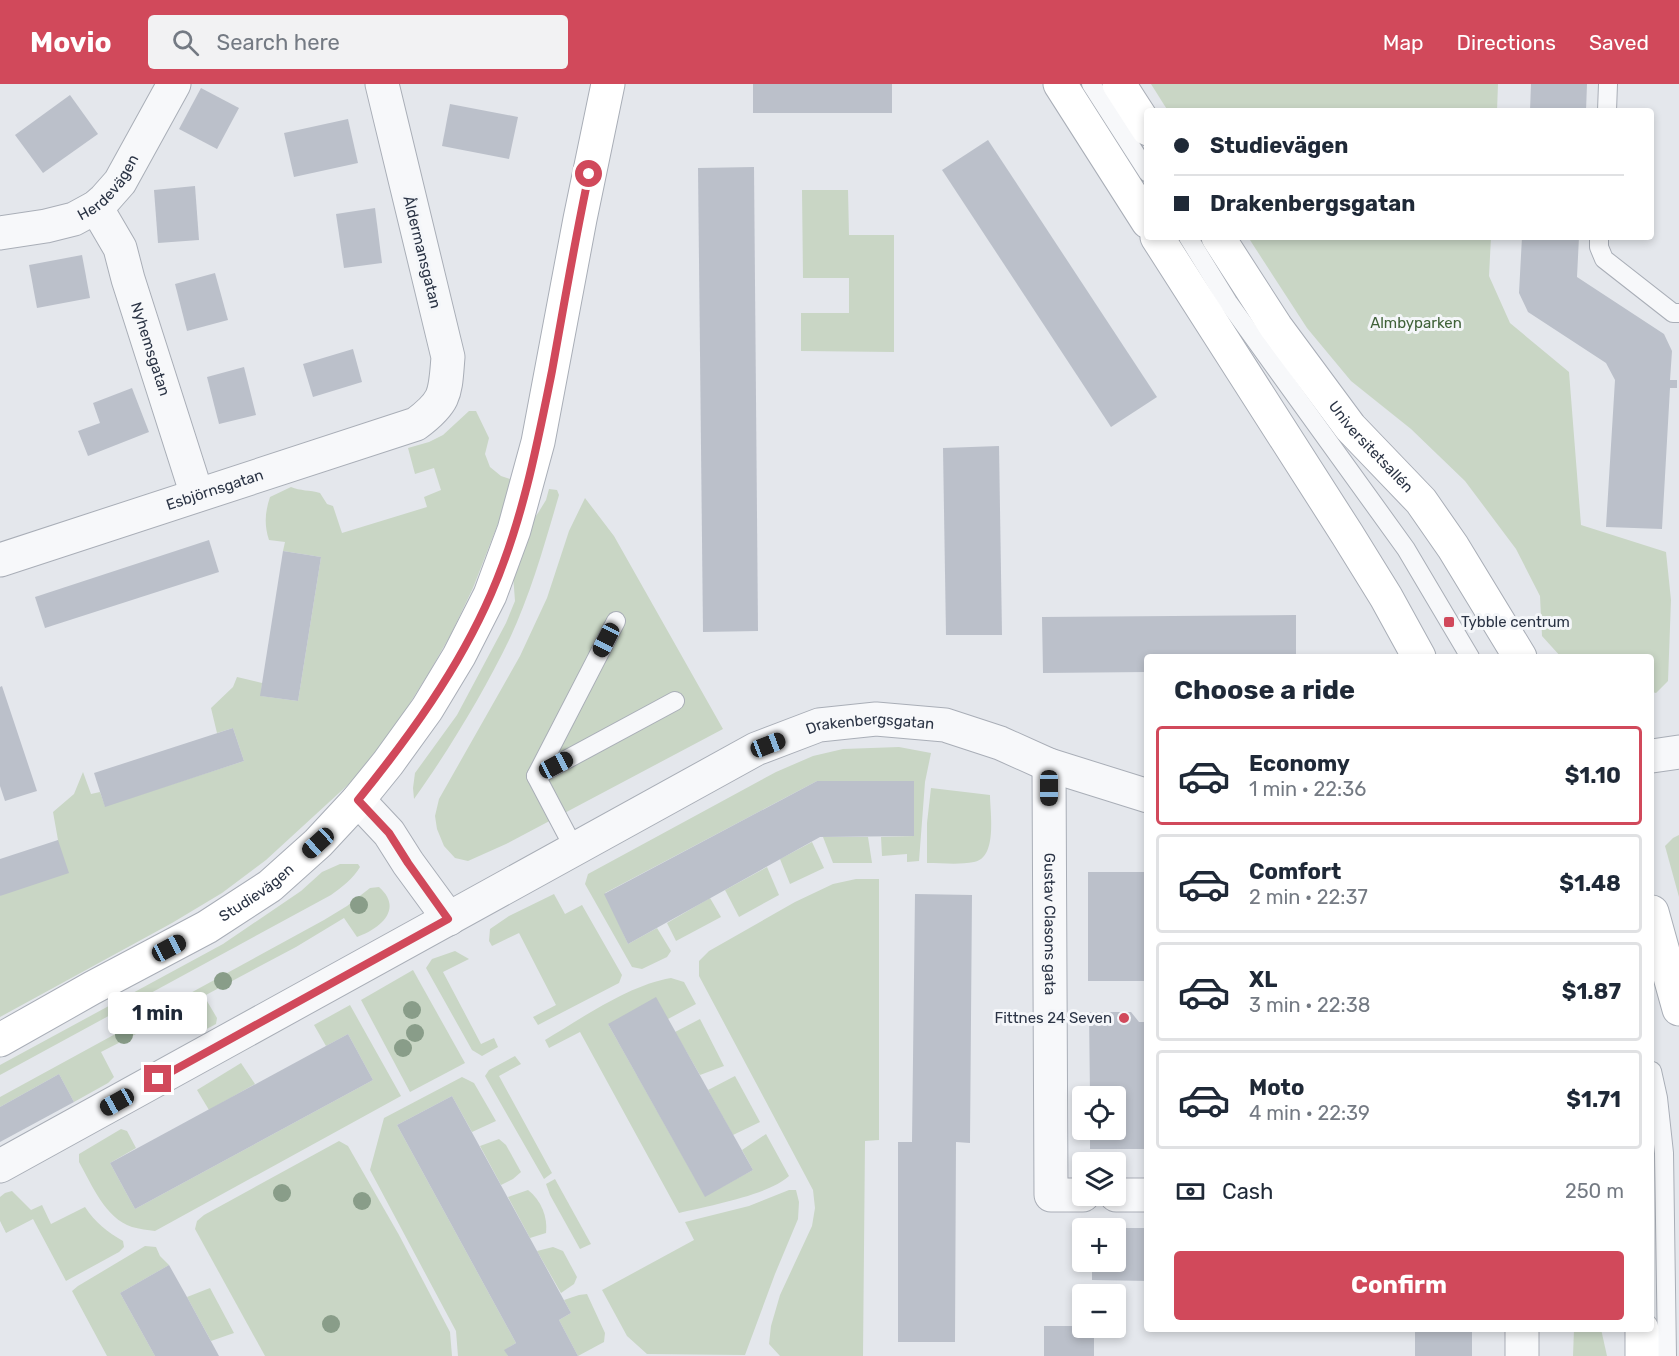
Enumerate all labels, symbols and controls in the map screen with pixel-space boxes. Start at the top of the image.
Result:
search box [148,15,568,69]
text: Movio [30,26,112,59]
icon: search [169,26,202,59]
text: Search here [217,29,340,56]
text: Map [1383,30,1424,55]
text: Directions [1457,30,1556,55]
text: Saved [1589,30,1649,55]
text: Studievägen [1210,132,1349,159]
street label: Herdevägen [74,151,142,224]
route start [575,160,602,187]
text: Drakenbergsgatan [1210,190,1415,217]
street label: Åldermansgatan [399,194,445,310]
street label: Nyhemsgatan [127,300,174,398]
park label: Almbyparken [1370,314,1462,332]
street label: Universitetsallén [1325,397,1417,496]
street label: Esbjörnsgatan [164,466,266,514]
place label: Tybble centrum [1461,613,1570,631]
marker: Tybble centrum [1442,615,1456,629]
car [590,620,622,660]
text: Choose a ride [1174,674,1355,706]
street label: Drakenbergsgatan [803,710,935,738]
car [748,730,788,760]
car [536,749,576,781]
icon: car [1177,749,1231,803]
text: Economy [1249,750,1350,777]
text: $1.10 [1565,762,1621,789]
car [1040,770,1058,806]
text: 1 min · 22:36 [1249,777,1366,801]
car [299,824,337,862]
street label: Gustav Clasons gata [1040,853,1059,995]
icon: car [1177,857,1231,911]
text: Comfort [1249,858,1341,885]
street label: Studievägen [216,860,297,926]
text: $1.48 [1559,870,1621,897]
text: 2 min · 22:37 [1249,885,1368,909]
car [149,932,189,964]
icon: car [1177,965,1231,1019]
text: XL [1249,966,1277,993]
text: $1.87 [1562,978,1621,1005]
callout: 1 min [108,992,207,1034]
text: 3 min · 22:38 [1249,993,1370,1017]
text: 1 min [132,1001,183,1025]
place label: Fittnes 24 Seven [994,1009,1112,1027]
marker: Fittnes 24 Seven [1117,1011,1131,1025]
route end [144,1065,171,1092]
icon: car [1177,1073,1231,1127]
text: Moto [1249,1074,1304,1101]
car [97,1085,137,1119]
map controls [1072,1086,1126,1338]
button: locate [1072,1086,1126,1140]
text: $1.71 [1566,1086,1621,1113]
text: 4 min · 22:39 [1249,1101,1370,1125]
button: layers [1072,1152,1126,1206]
icon: cash [1174,1175,1207,1208]
text: Cash [1222,1178,1273,1205]
text: 250 m [1565,1179,1624,1203]
button: + [1072,1218,1126,1272]
button: Confirm [1174,1251,1624,1320]
button: − [1072,1284,1126,1338]

